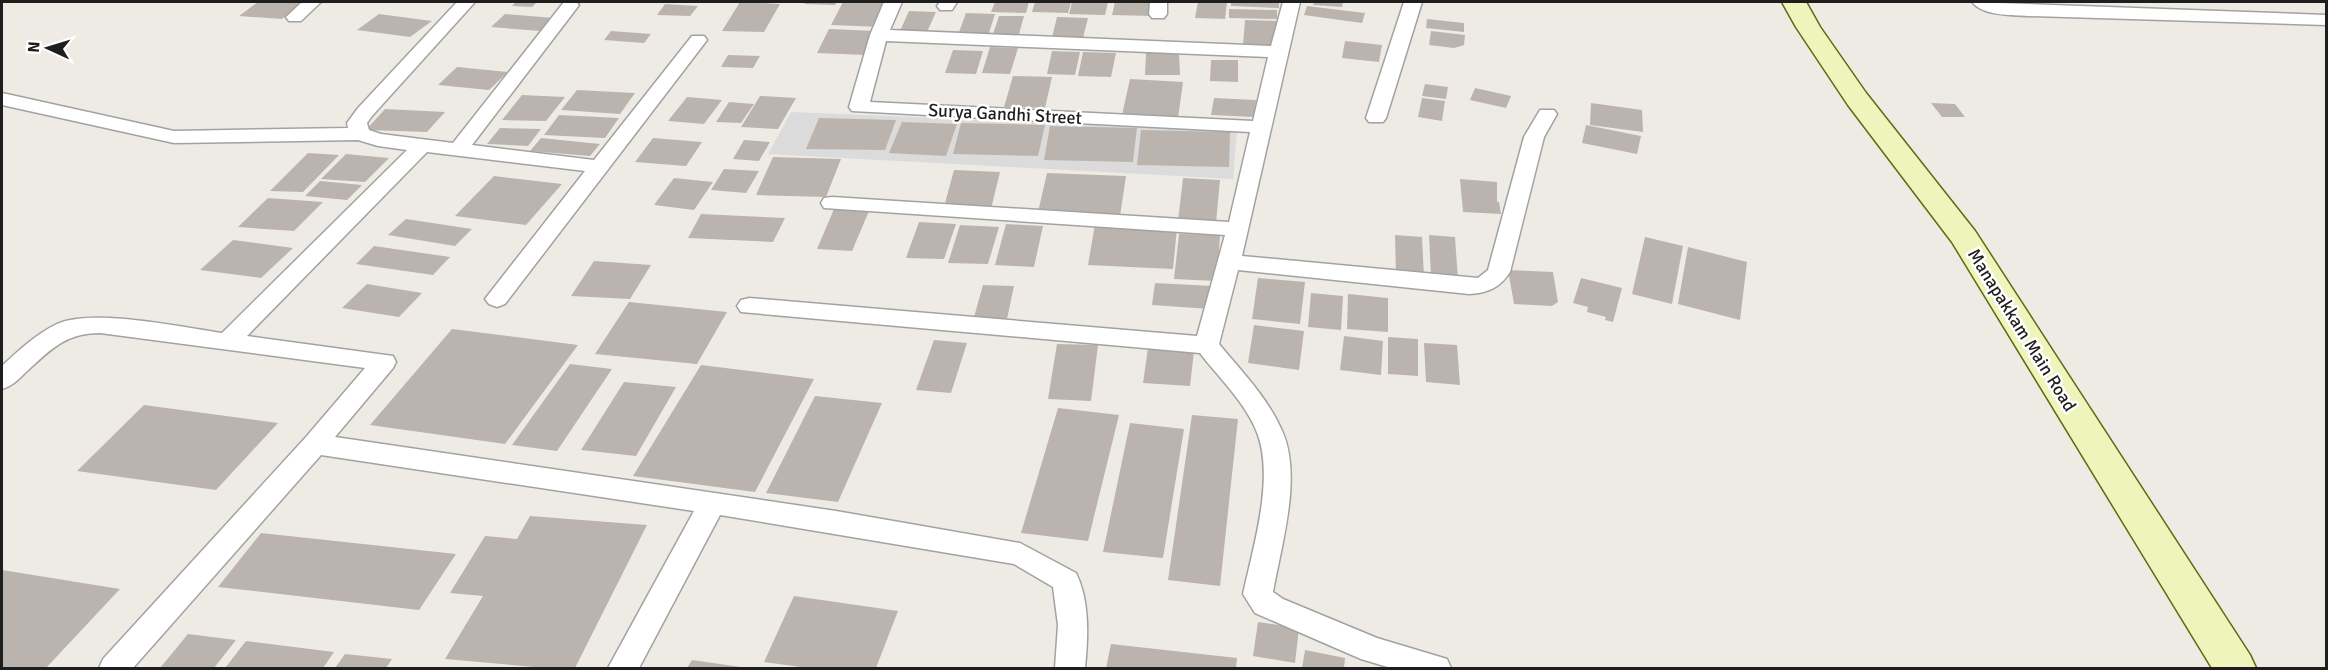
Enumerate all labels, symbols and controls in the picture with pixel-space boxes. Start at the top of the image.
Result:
north arrow [18,18,78,78]
text: N [24,41,44,53]
street label: Surya Gandhi Street [928,99,1082,129]
street label: Manapakkam Main Road [1963,245,2081,415]

